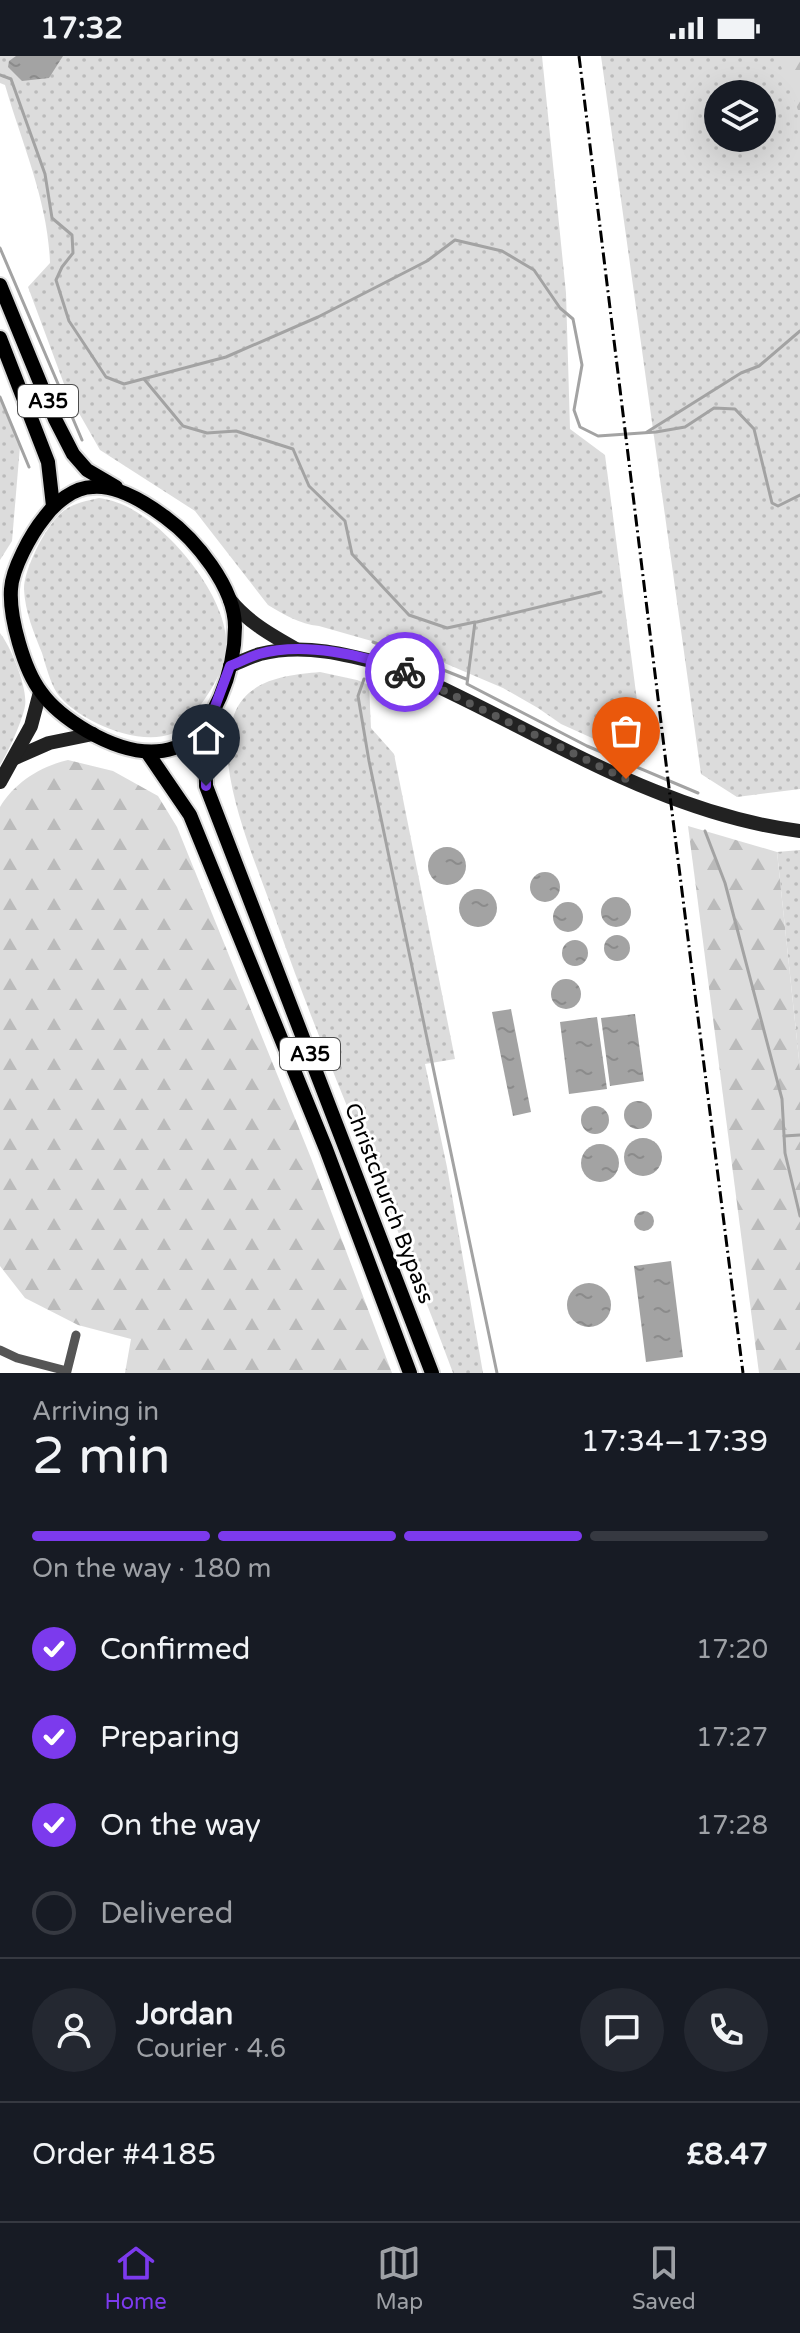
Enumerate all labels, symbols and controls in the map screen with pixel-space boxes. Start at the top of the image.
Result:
text: 17:32 [40,10,123,47]
map controls [704,80,776,152]
button: layers [704,80,776,152]
road number: A35 [18,385,78,417]
courier [365,632,445,712]
icon: bike [383,650,427,694]
pin [592,697,660,779]
pin [172,704,240,786]
icon: bag [604,709,648,753]
icon: home [184,716,228,760]
road number: A35 [280,1038,340,1070]
street label: Christchurch Bypass [339,1099,439,1307]
text: Arriving in [32,1396,159,1427]
text: 17:34–17:39 [581,1423,768,1460]
text: 2 min [32,1425,171,1488]
text: On the way · 180 m [32,1553,271,1584]
icon: check [32,1627,76,1671]
text: Confirmed [100,1631,251,1668]
text: 17:20 [696,1634,768,1665]
icon: check [32,1715,76,1759]
text: Preparing [100,1719,240,1756]
text: 17:27 [696,1722,768,1753]
icon: check [32,1803,76,1847]
text: On the way [100,1807,261,1844]
text: 17:28 [696,1810,768,1841]
text: Delivered [100,1895,234,1932]
button: person [32,1988,116,2072]
button: chat [580,1988,664,2072]
button: phone [684,1988,768,2072]
text: Jordan [136,1996,233,2033]
text: Courier · 4.6 [136,2033,286,2064]
text: Order #4185 [32,2136,216,2173]
text: £8.47 [686,2136,768,2173]
tab: Home [104,2241,167,2315]
tab: Map [376,2241,423,2315]
tab: Saved [632,2241,696,2315]

